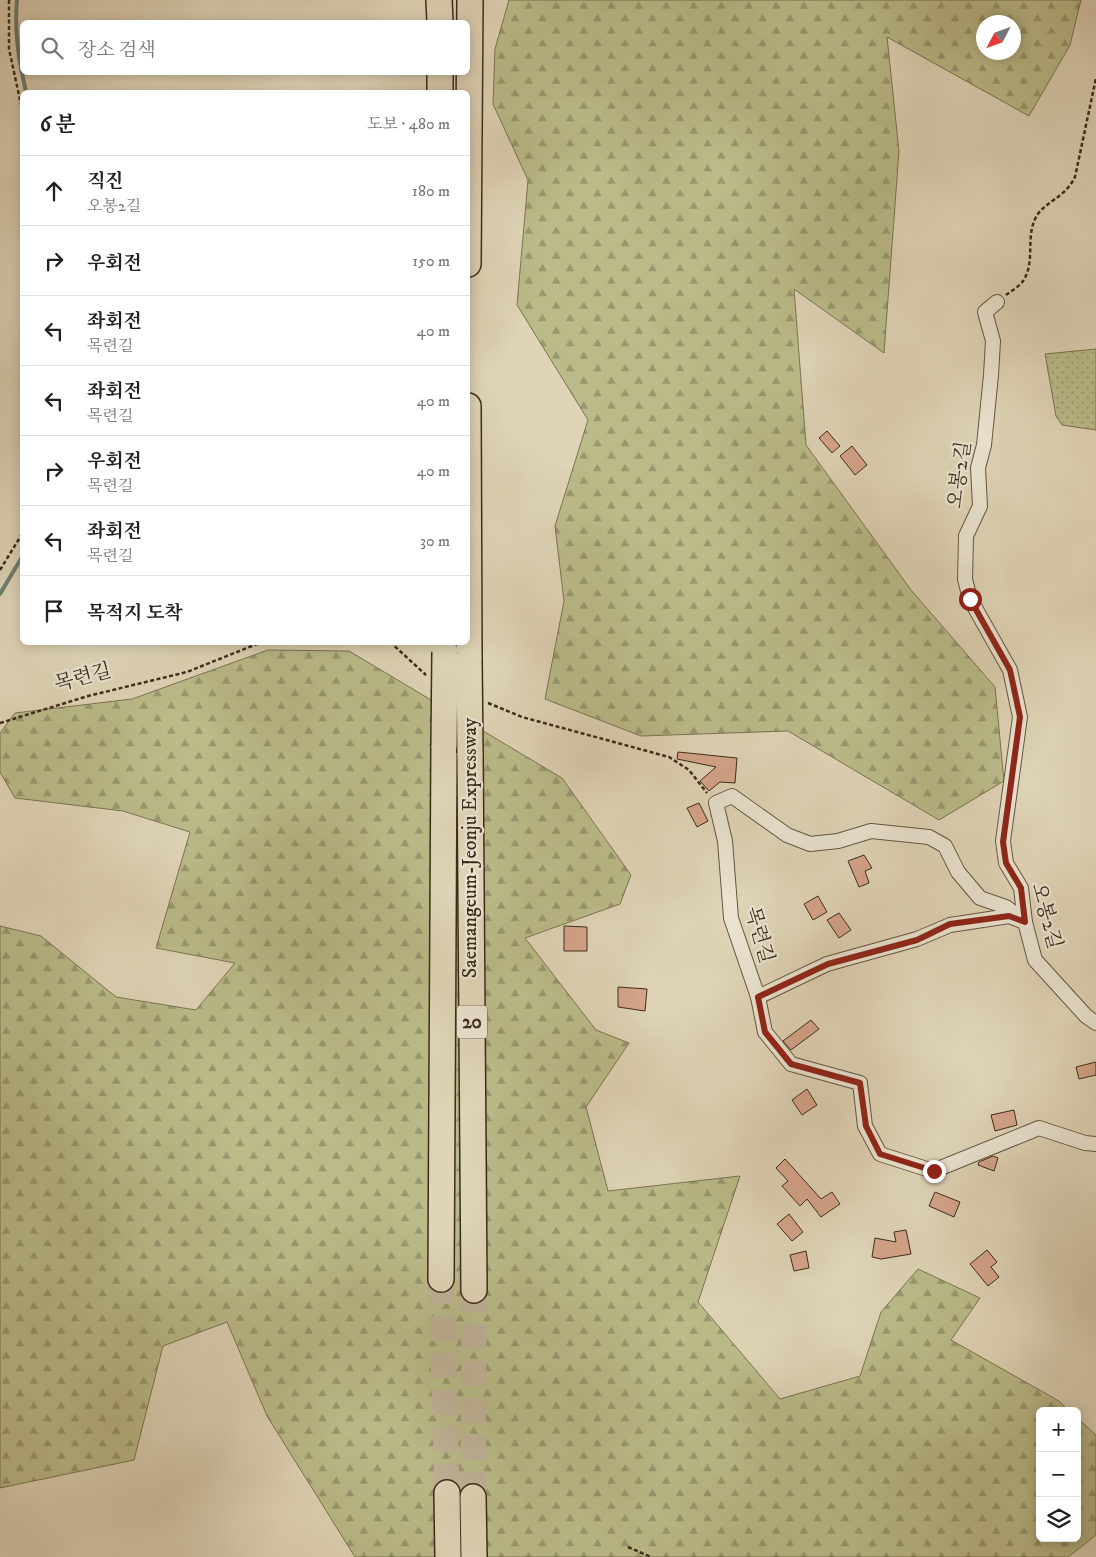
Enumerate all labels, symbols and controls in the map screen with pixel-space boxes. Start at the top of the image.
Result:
north arrow [976,15,1021,60]
search box [20,20,470,75]
icon: search [38,34,66,62]
text: 장소 검색 [78,39,156,62]
text: 6 분 [40,112,76,138]
text: 도보 · 480 m [367,114,450,134]
text: 직진 [87,170,124,193]
icon: ahead [40,177,68,205]
text: 180 m [412,181,450,201]
text: 오봉2길 [87,196,141,216]
icon: right [40,247,68,275]
text: 150 m [412,251,450,271]
text: 우회전 [87,252,142,275]
text: 좌회전 [87,310,142,333]
icon: left [40,317,68,345]
text: 40 m [417,321,450,341]
text: 목련길 [87,336,133,356]
text: 좌회전 [87,380,142,403]
icon: left [40,387,68,415]
text: 40 m [417,391,450,411]
text: 목련길 [87,406,133,426]
street label: 오봉2길 [943,440,977,510]
text: 우회전 [87,450,142,473]
icon: right [40,457,68,485]
text: 40 m [417,461,450,481]
text: 목련길 [87,476,133,496]
text: 좌회전 [87,520,142,543]
icon: left [40,527,68,555]
text: 30 m [420,531,450,551]
text: 목련길 [87,546,133,566]
route start [959,588,982,611]
icon: arrive [40,597,68,625]
text: 목적지 도착 [87,602,183,625]
street label: 목련길 [52,658,114,698]
street label: Saemangeum-Jeonju Expressway [458,717,483,978]
street label: 오봉2길 [1025,880,1067,952]
street label: 목련길 [739,904,779,966]
road number: 20 [457,1006,487,1038]
route end [923,1160,946,1183]
map controls [1036,1407,1081,1542]
button: + [1036,1407,1081,1452]
button: − [1036,1452,1081,1497]
button: layers [1036,1497,1081,1542]

